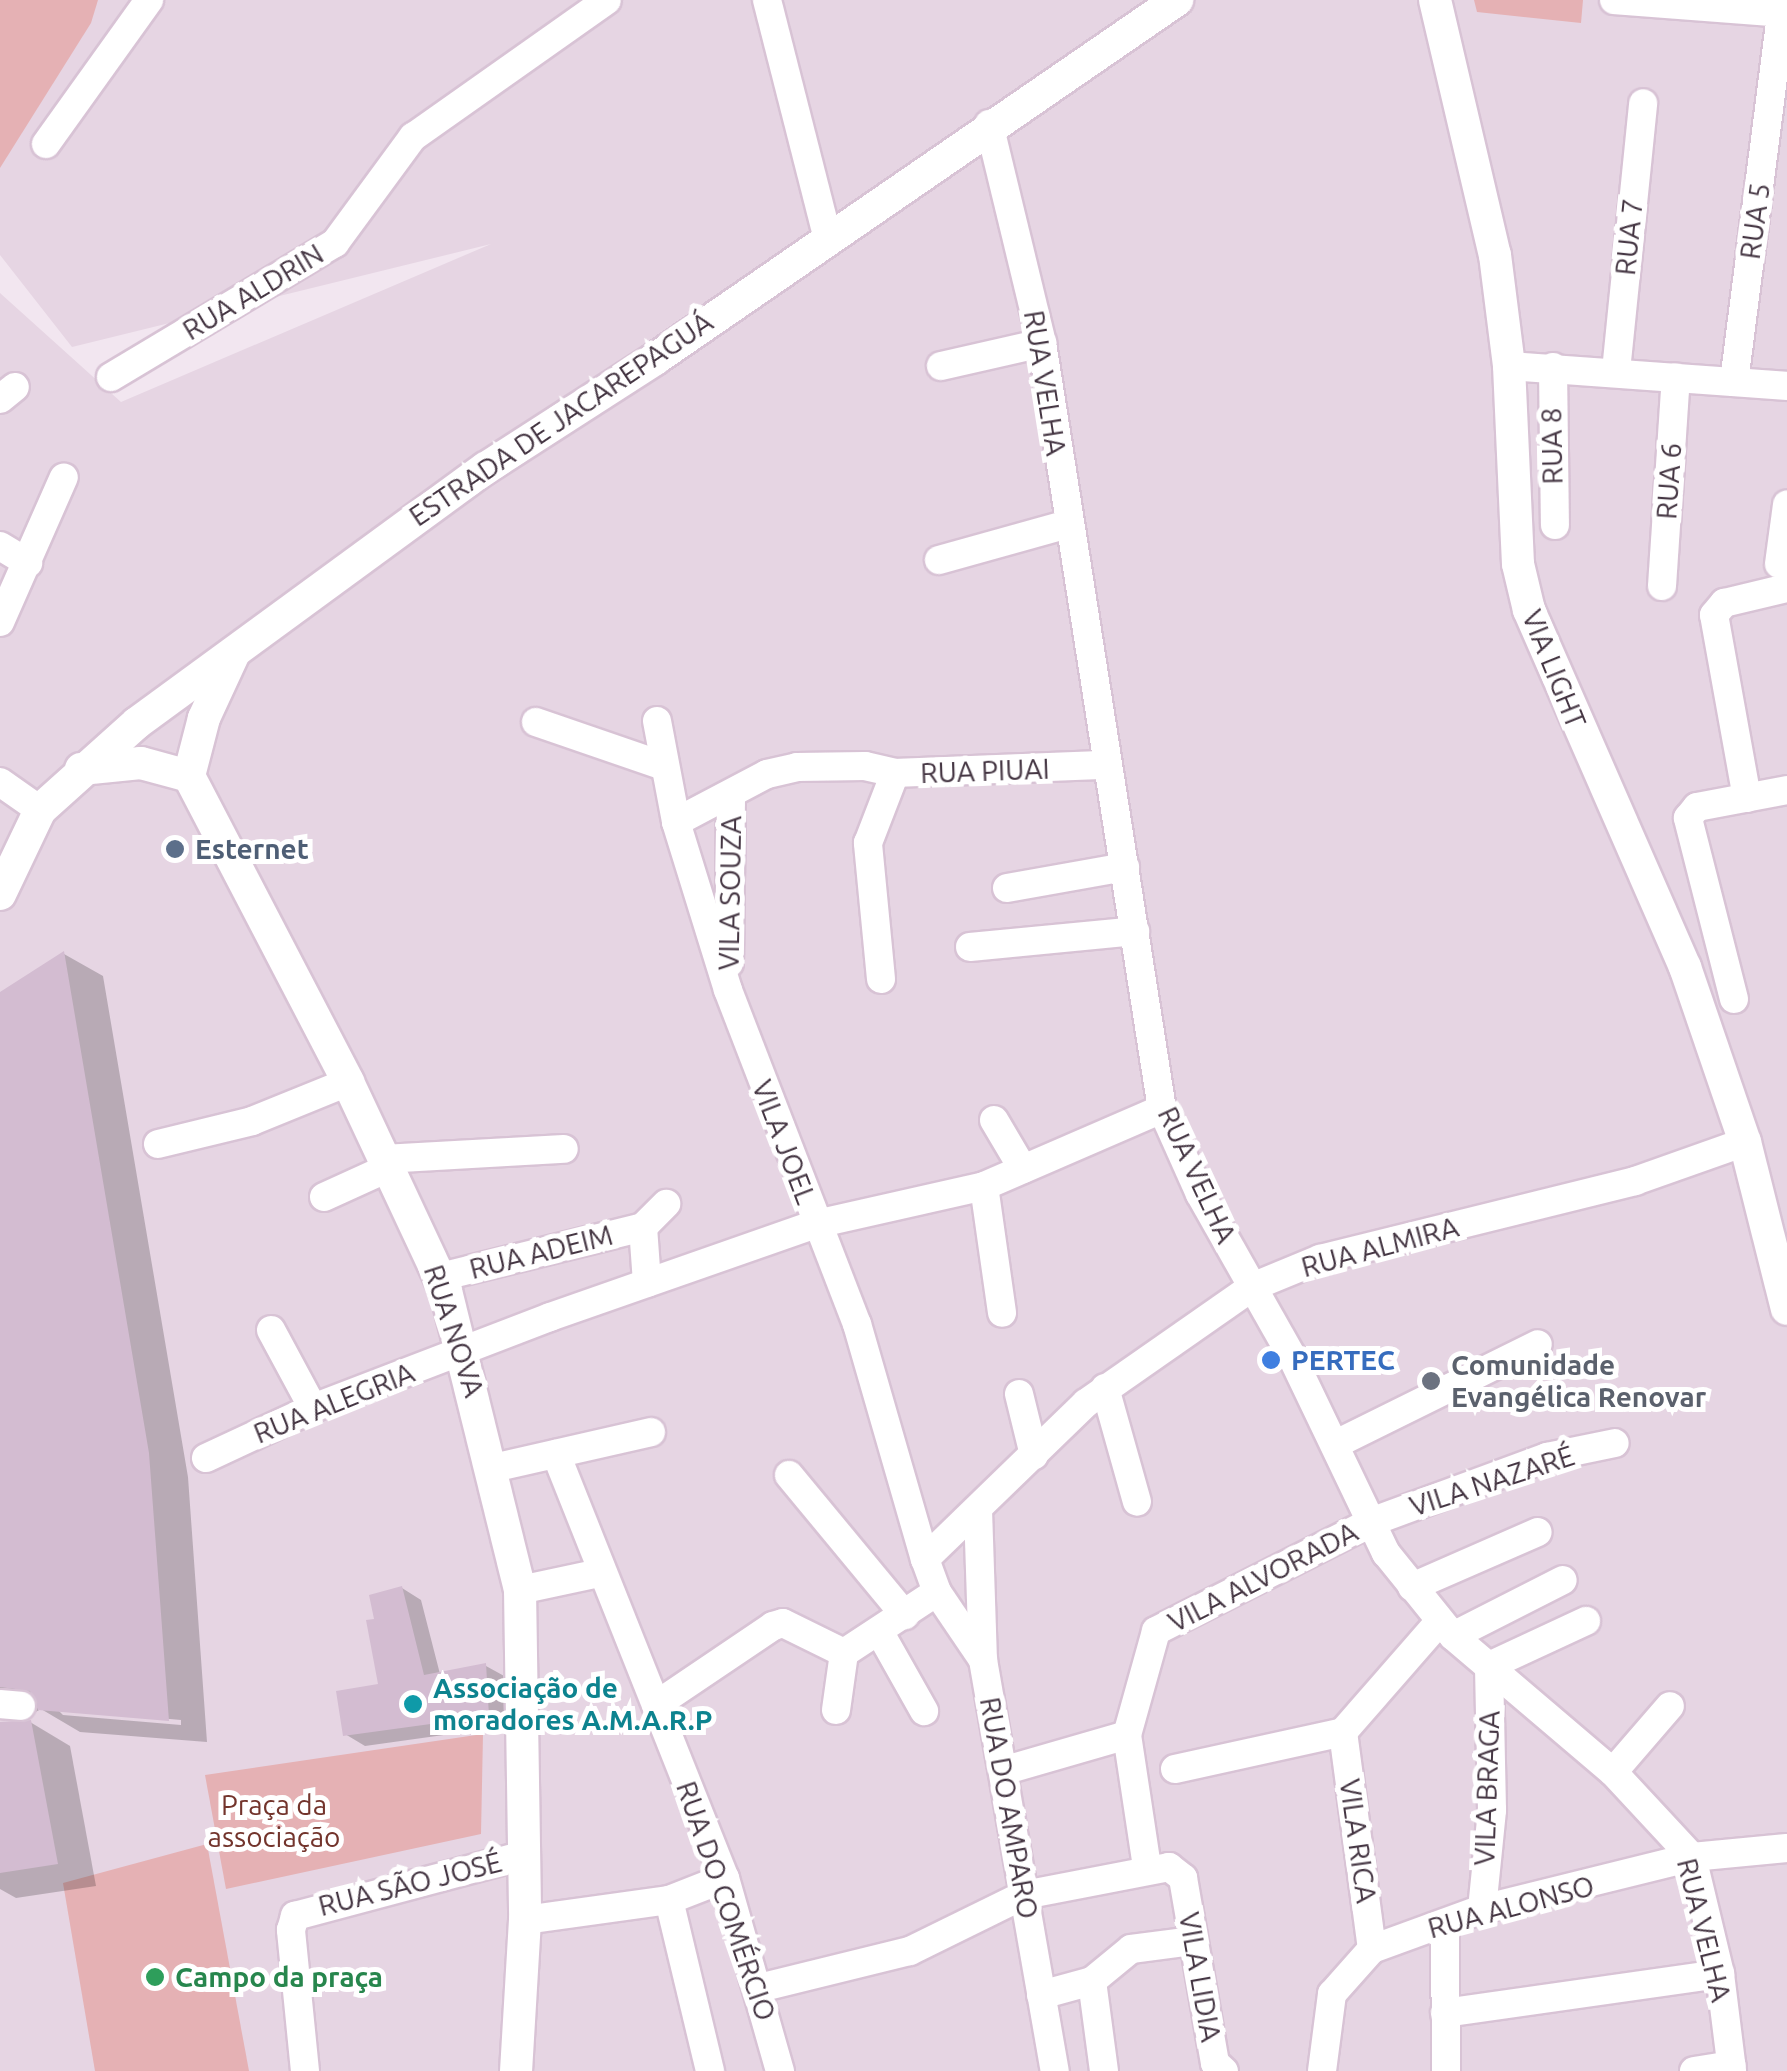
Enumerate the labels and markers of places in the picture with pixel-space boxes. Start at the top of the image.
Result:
place label: Esternet [195,832,309,866]
marker: Esternet [164,838,186,860]
place label: PERTEC [1291,1343,1395,1377]
place label: Comunidade Evangélica Renovar [1451,1348,1706,1414]
marker: PERTEC [1260,1349,1282,1371]
marker: Comunidade Evangélica Renovar [1420,1370,1442,1392]
place label: Associação de moradores A.M.A.R.P [433,1671,712,1737]
marker: Associação de moradores A.M.A.R.P [402,1693,424,1715]
place label: Campo da praça [175,1960,383,1994]
marker: Campo da praça [144,1966,166,1988]

